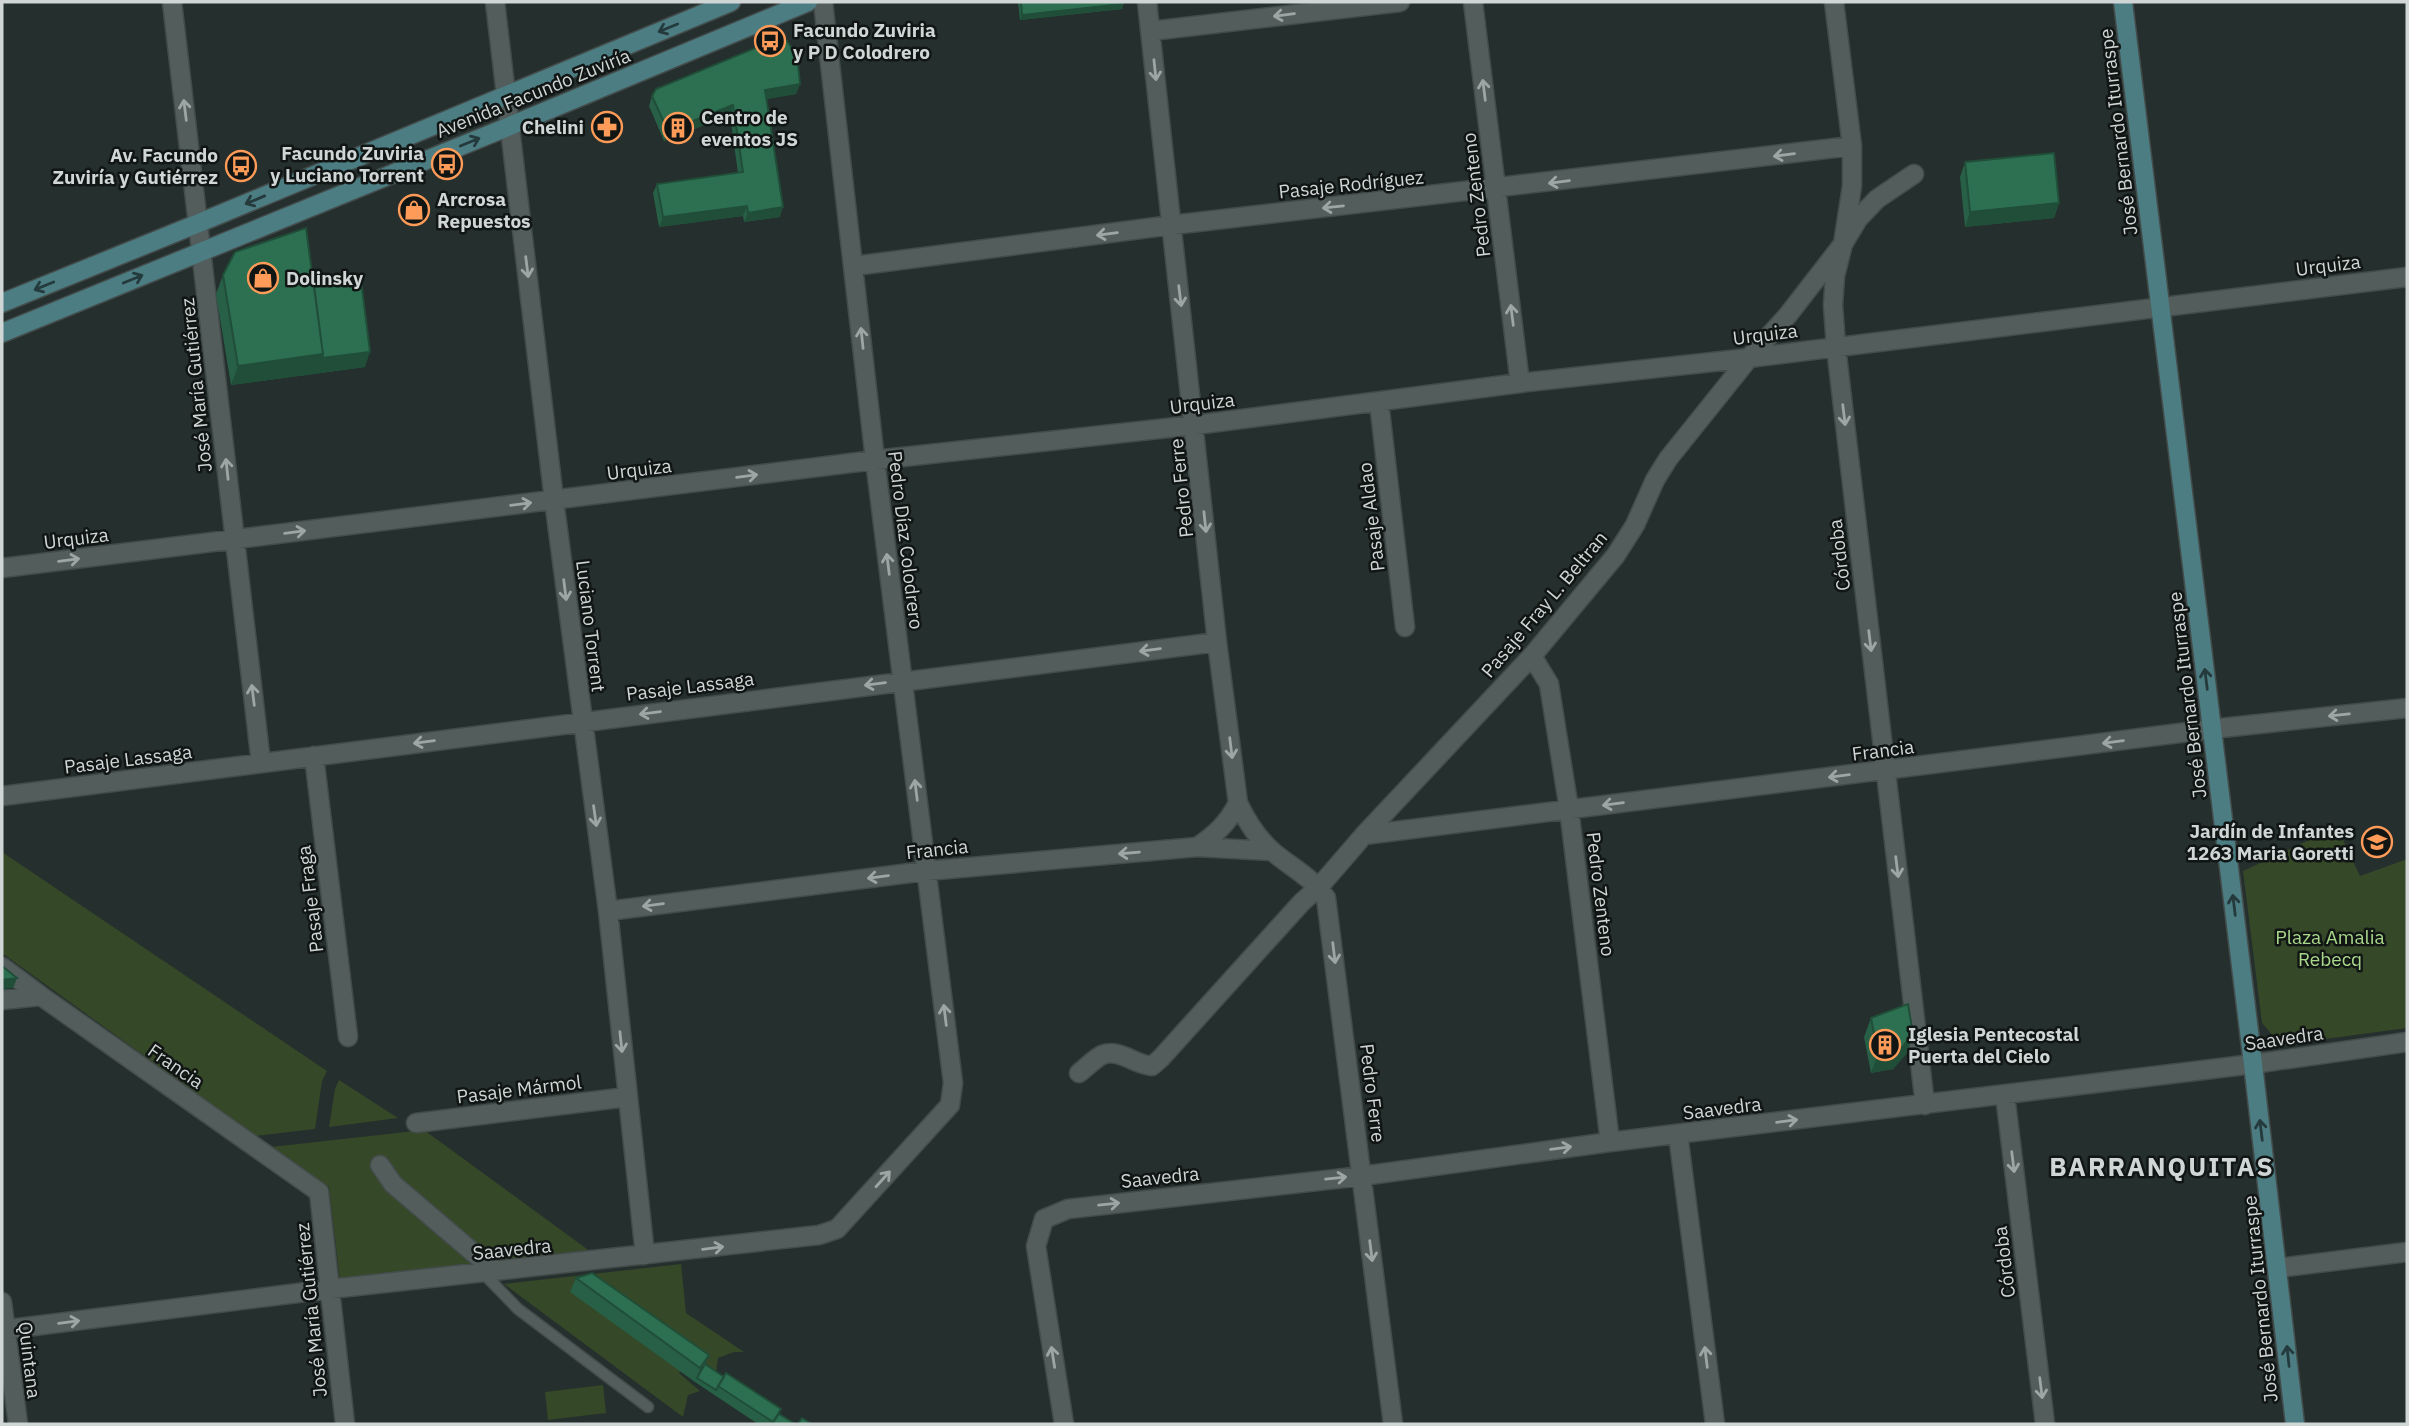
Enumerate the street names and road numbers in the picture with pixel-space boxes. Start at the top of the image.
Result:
street label: José Bernardo Iturraspe [2093,27,2143,237]
street label: Avenida Facundo Zuviría [432,43,634,143]
street label: Pedro Zenteno [1456,131,1496,259]
street label: Pasaje Rodríguez [1277,164,1425,204]
street label: Urquiza [2294,249,2362,281]
street label: José María Gutiérrez [175,296,217,473]
street label: Urquiza [1731,318,1799,350]
street label: Urquiza [1168,387,1236,419]
street label: Pedro Ferre [1164,437,1198,539]
street label: Pedro Díaz Colodrero [883,449,929,631]
street label: Urquiza [605,453,673,485]
street label: Pasaje Aldao [1352,461,1390,573]
street label: Córdoba [1823,518,1855,592]
street label: Urquiza [42,522,110,554]
street label: Pasaje Fray L. Beltran [1476,526,1612,682]
street label: Luciano Torrent [571,559,611,693]
street label: José Bernardo Iturraspe [2162,590,2212,800]
street label: Pasaje Lassaga [625,666,755,706]
street label: Francia [1851,734,1915,766]
street label: Pasaje Lassaga [63,739,193,779]
street label: Pedro Zenteno [1581,830,1621,958]
street label: Francia [905,834,969,864]
street label: Pasaje Fraga [292,844,328,954]
street label: Saavedra [2243,1021,2325,1055]
street label: Francia [144,1038,208,1094]
street label: Pedro Ferre [1355,1042,1391,1144]
street label: Pasaje Mármol [455,1069,583,1109]
street label: Saavedra [1681,1091,1763,1125]
street label: Saavedra [1120,1161,1200,1193]
street label: José Bernardo Iturraspe [2237,1194,2283,1404]
street label: José María Gutiérrez [290,1221,332,1398]
street label: Córdoba [1988,1225,2020,1299]
street label: Saavedra [472,1233,552,1265]
street label: Quintana [13,1320,47,1400]

